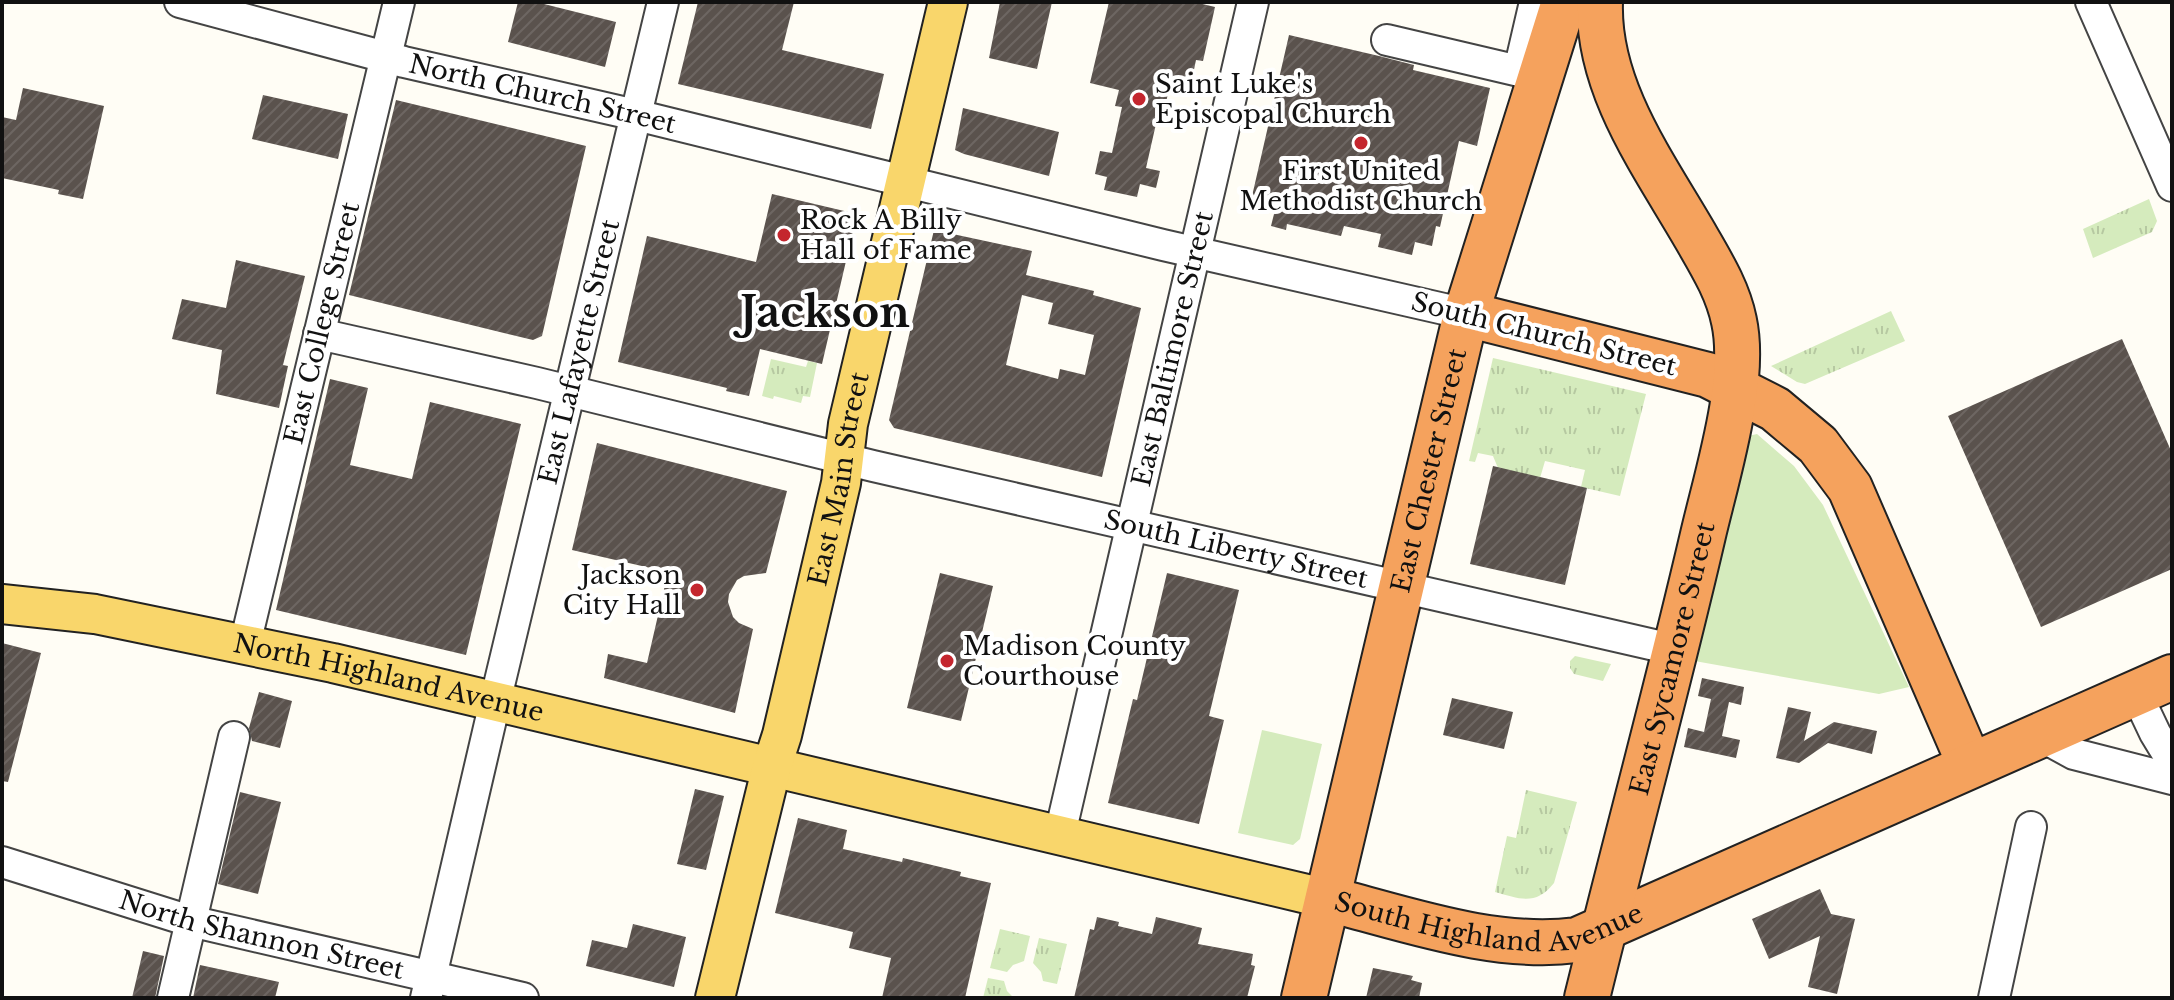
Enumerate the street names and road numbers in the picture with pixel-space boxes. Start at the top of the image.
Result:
street label: North Church Street [406,48,679,140]
street label: East College Street [277,199,367,447]
street label: East Baltimore Street [1125,208,1220,490]
street label: East Lafayette Street [532,216,626,488]
street label: South Church Street [1408,286,1680,382]
street label: East Chester Street [1385,345,1473,596]
street label: East Main Street [801,368,876,589]
street label: South Liberty Street [1101,503,1371,595]
street label: East Sycamore Street [1623,518,1722,799]
street label: North Highland Avenue [231,627,547,728]
street label: North Shannon Street [115,884,408,986]
street label: South Highland Avenue [1331,885,1648,958]

